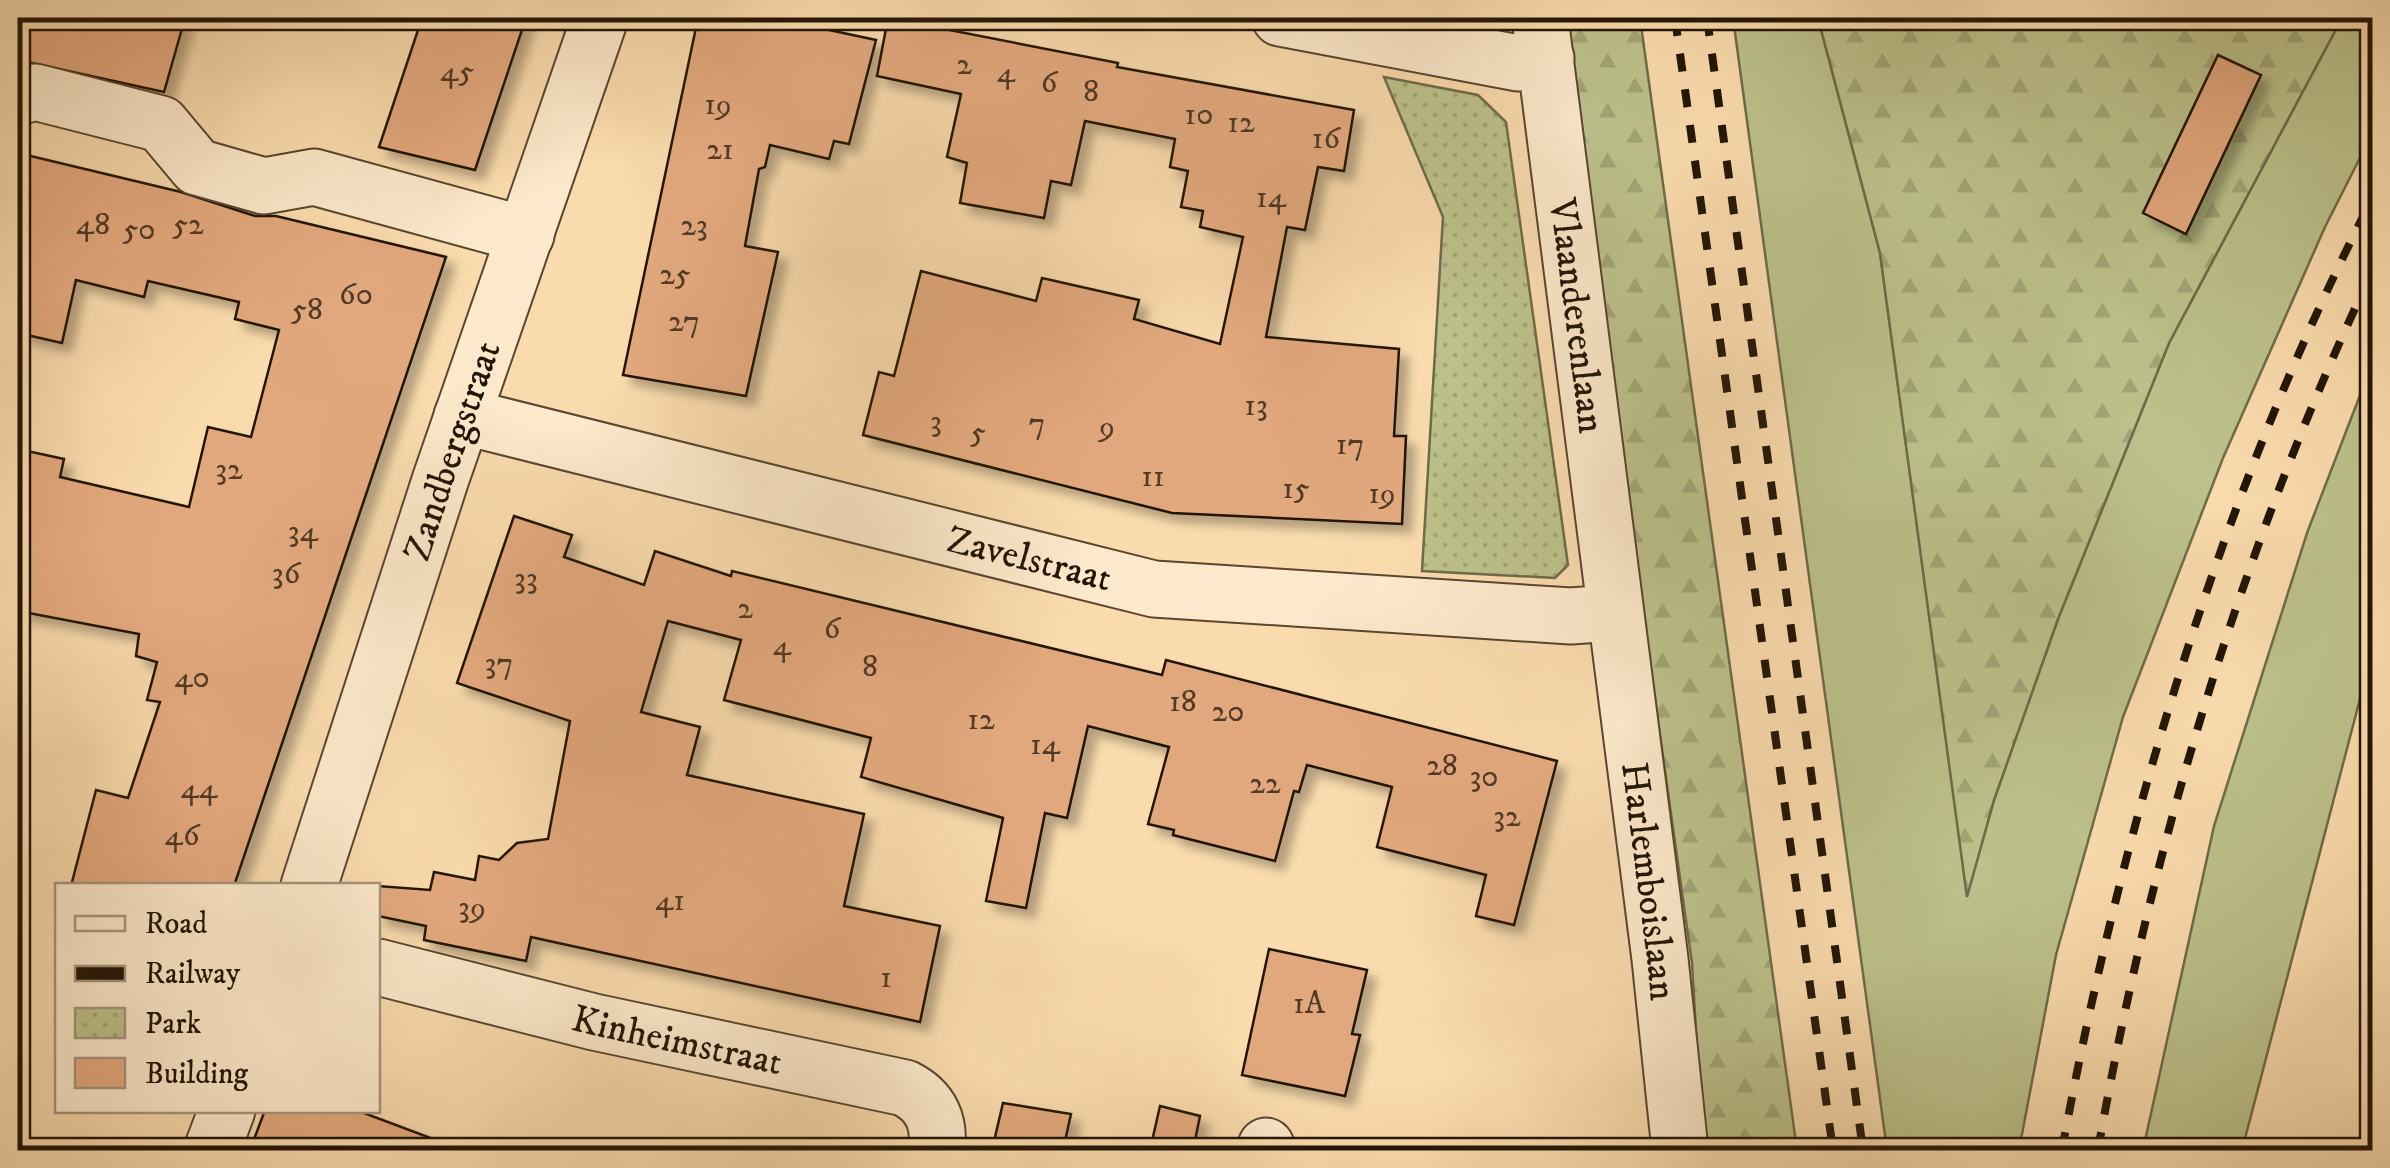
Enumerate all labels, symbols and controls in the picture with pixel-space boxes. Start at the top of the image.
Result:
house number: 2 [956,45,972,85]
house number: 45 [440,52,474,92]
house number: 4 [997,53,1016,93]
house number: 6 [1041,63,1059,103]
house number: 8 [1083,72,1099,112]
house number: 19 [704,85,732,125]
house number: 10 [1185,95,1213,135]
house number: 12 [1227,103,1255,143]
house number: 16 [1312,119,1341,159]
house number: 21 [706,130,734,170]
house number: 14 [1256,178,1287,218]
street label: Vlaanderenlaan [1537,195,1615,436]
house number: 48 [76,205,110,245]
house number: 52 [172,205,204,245]
house number: 23 [680,206,708,246]
house number: 50 [122,210,156,250]
house number: 25 [659,255,691,295]
house number: 60 [339,275,373,315]
house number: 58 [291,290,323,330]
house number: 27 [668,302,700,342]
street label: Zandbergstraat [394,335,513,567]
house number: 13 [1244,386,1268,426]
house number: 3 [930,402,942,442]
house number: 7 [1029,404,1045,444]
house number: 9 [1097,407,1115,447]
house number: 5 [970,413,986,453]
house number: 17 [1336,425,1364,465]
house number: 32 [215,450,243,490]
house number: 11 [1141,457,1165,497]
house number: 15 [1282,469,1310,509]
house number: 19 [1368,474,1396,514]
house number: 34 [288,512,319,552]
street label: Zavelstraat [942,516,1116,603]
house number: 36 [272,554,302,594]
house number: 33 [514,559,538,599]
house number: 2 [737,589,753,629]
house number: 6 [824,609,842,649]
house number: 4 [773,626,792,666]
house number: 37 [485,644,513,684]
house number: 8 [862,647,878,687]
house number: 40 [174,658,210,698]
house number: 18 [1169,682,1197,722]
house number: 20 [1212,692,1244,732]
house number: 12 [967,700,995,740]
house number: 14 [1030,725,1061,765]
house number: 28 [1426,746,1458,786]
house number: 30 [1469,757,1499,797]
street label: Harlemboislaan [1609,759,1686,1003]
house number: 22 [1249,764,1281,804]
house number: 44 [181,769,218,809]
house number: 32 [1493,797,1521,837]
house number: 46 [164,816,201,856]
house number: 41 [655,881,685,921]
legend [55,883,380,1113]
house number: 39 [458,888,486,928]
text: Road [145,906,207,943]
text: Railway [145,956,241,993]
house number: 1 [880,958,892,998]
house number: 1A [1293,984,1326,1024]
street label: Kinheimstraat [566,995,786,1087]
text: Park [145,1006,201,1043]
text: Building [145,1056,249,1093]

